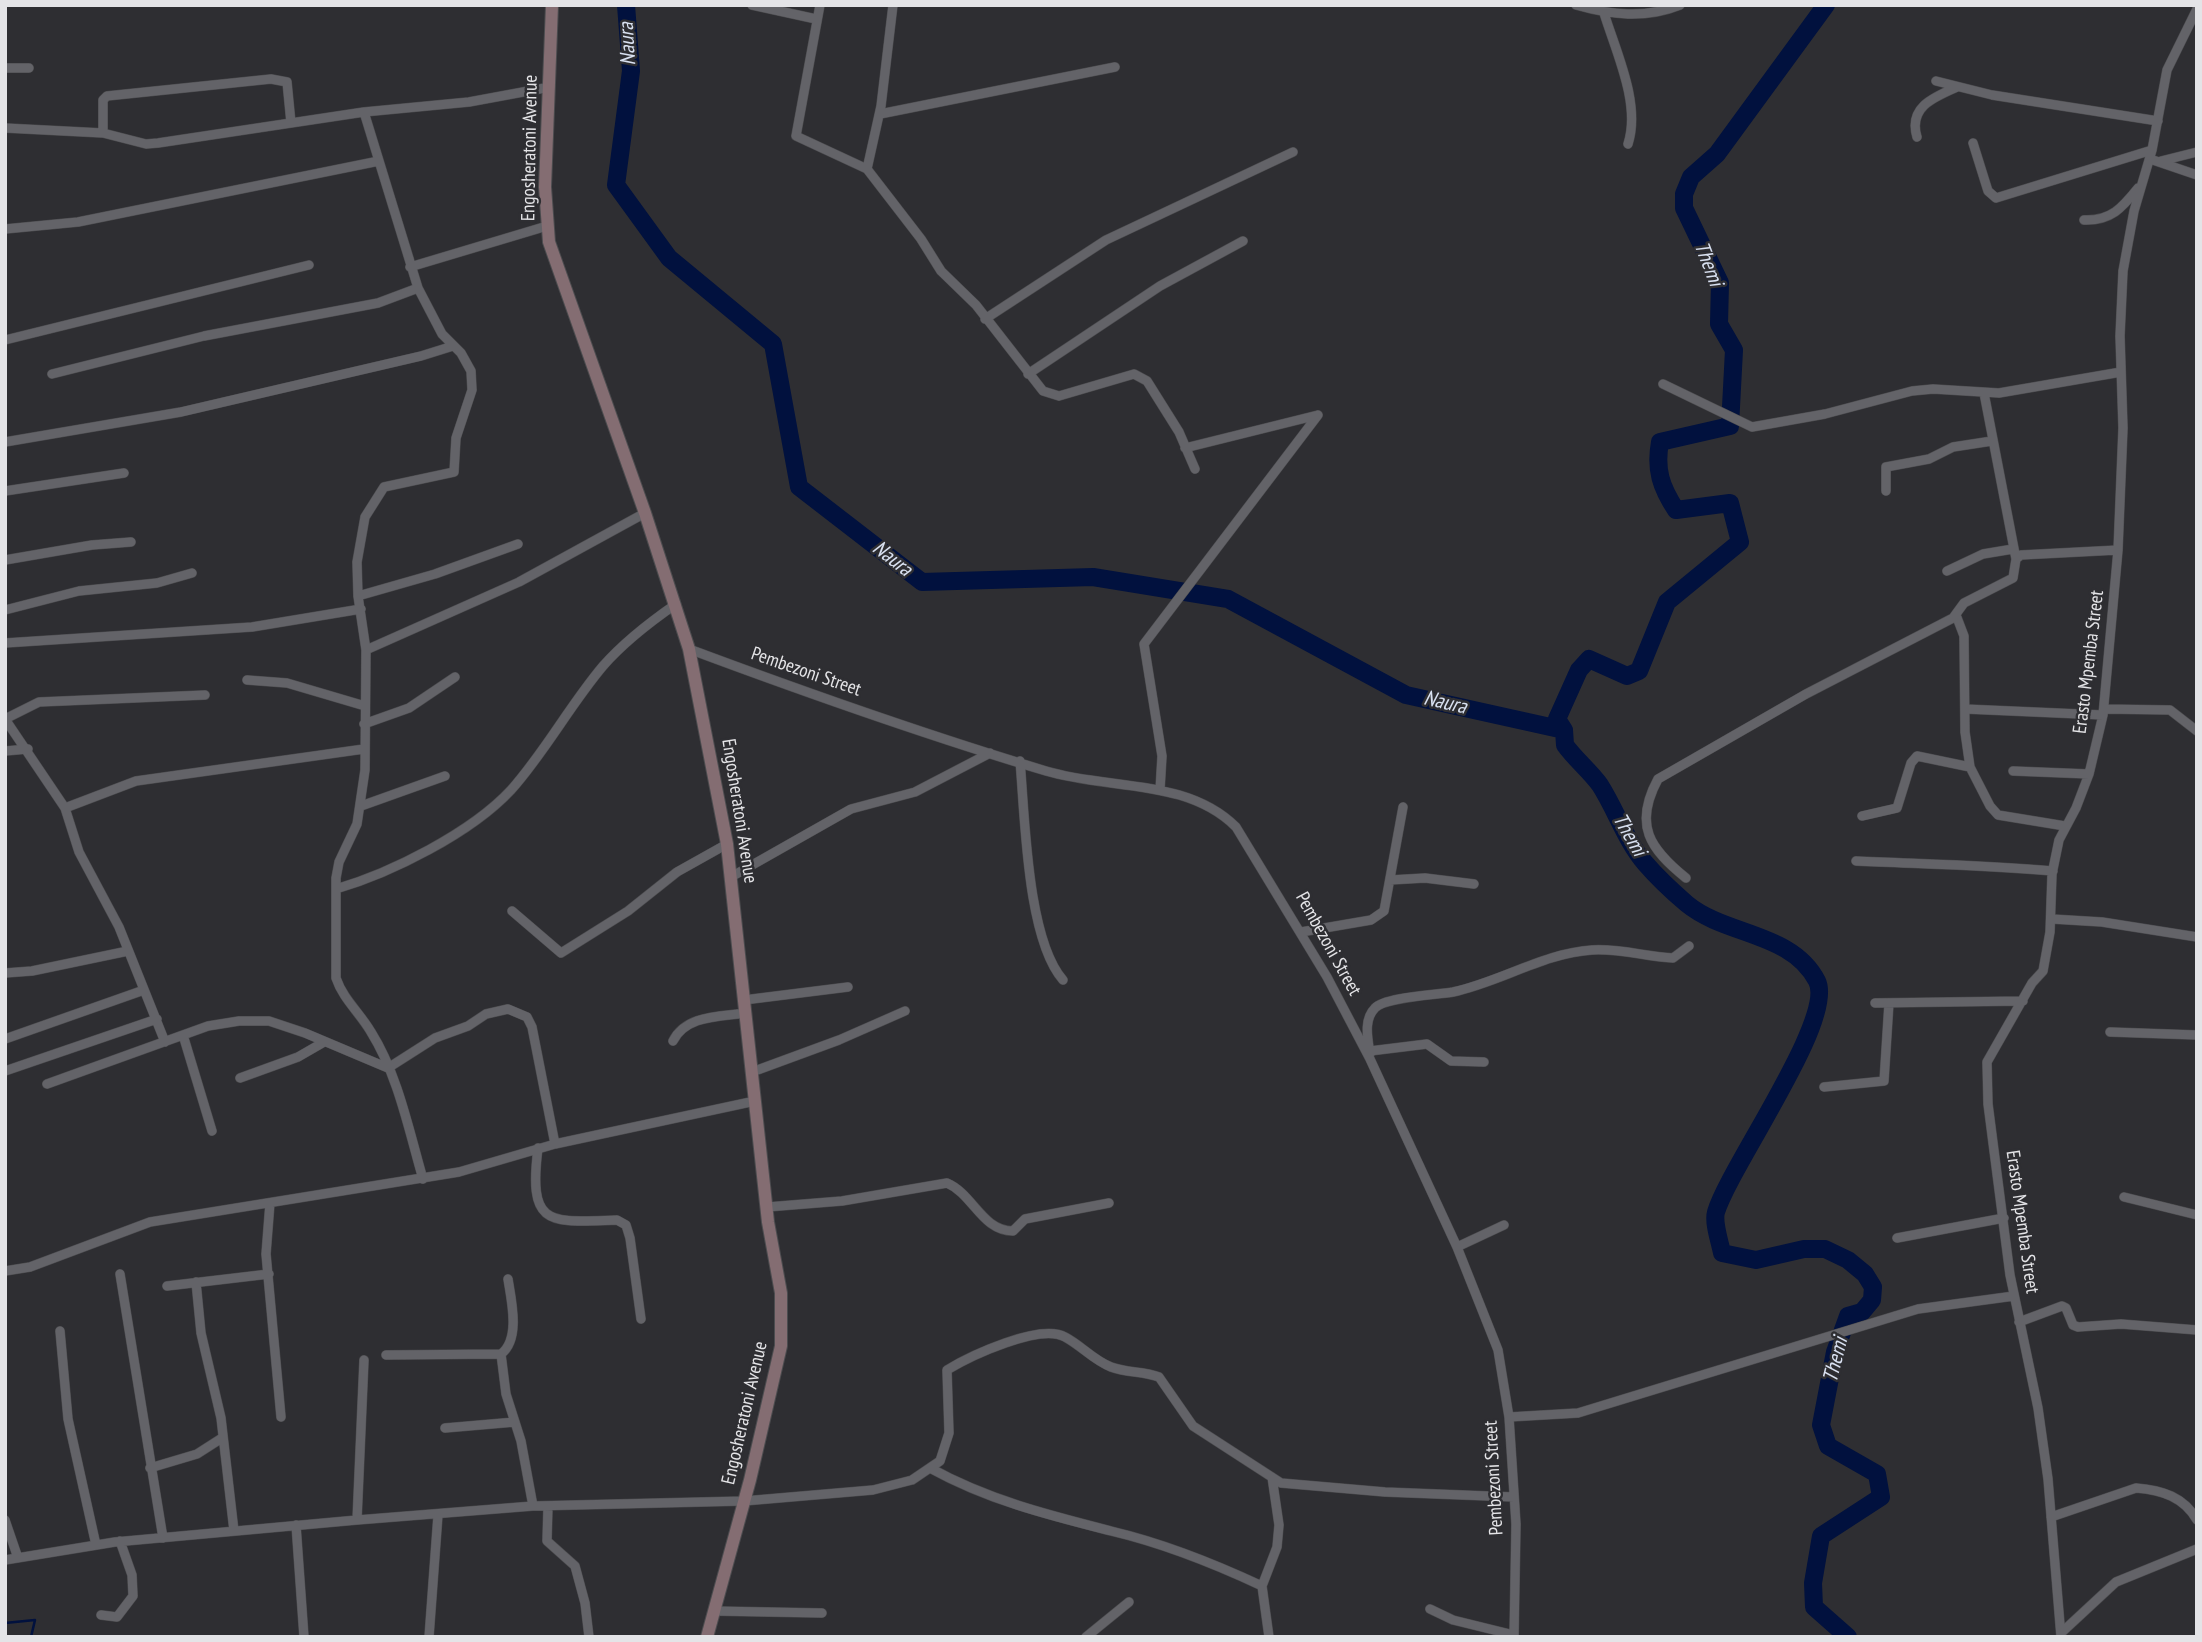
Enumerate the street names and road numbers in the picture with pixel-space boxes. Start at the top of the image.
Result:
street label: Engosheratoni Avenue [517,75,543,221]
street label: Erasto Mpemba Street [2069,589,2109,735]
street label: Pembezoni Street [748,643,864,701]
street label: Engosheratoni Avenue [716,737,762,885]
street label: Pembezoni Street [1290,888,1366,1000]
street label: Erasto Mpemba Street [2001,1149,2043,1295]
street label: Engosheratoni Avenue [717,1339,773,1487]
street label: Pembezoni Street [1480,1420,1508,1536]

